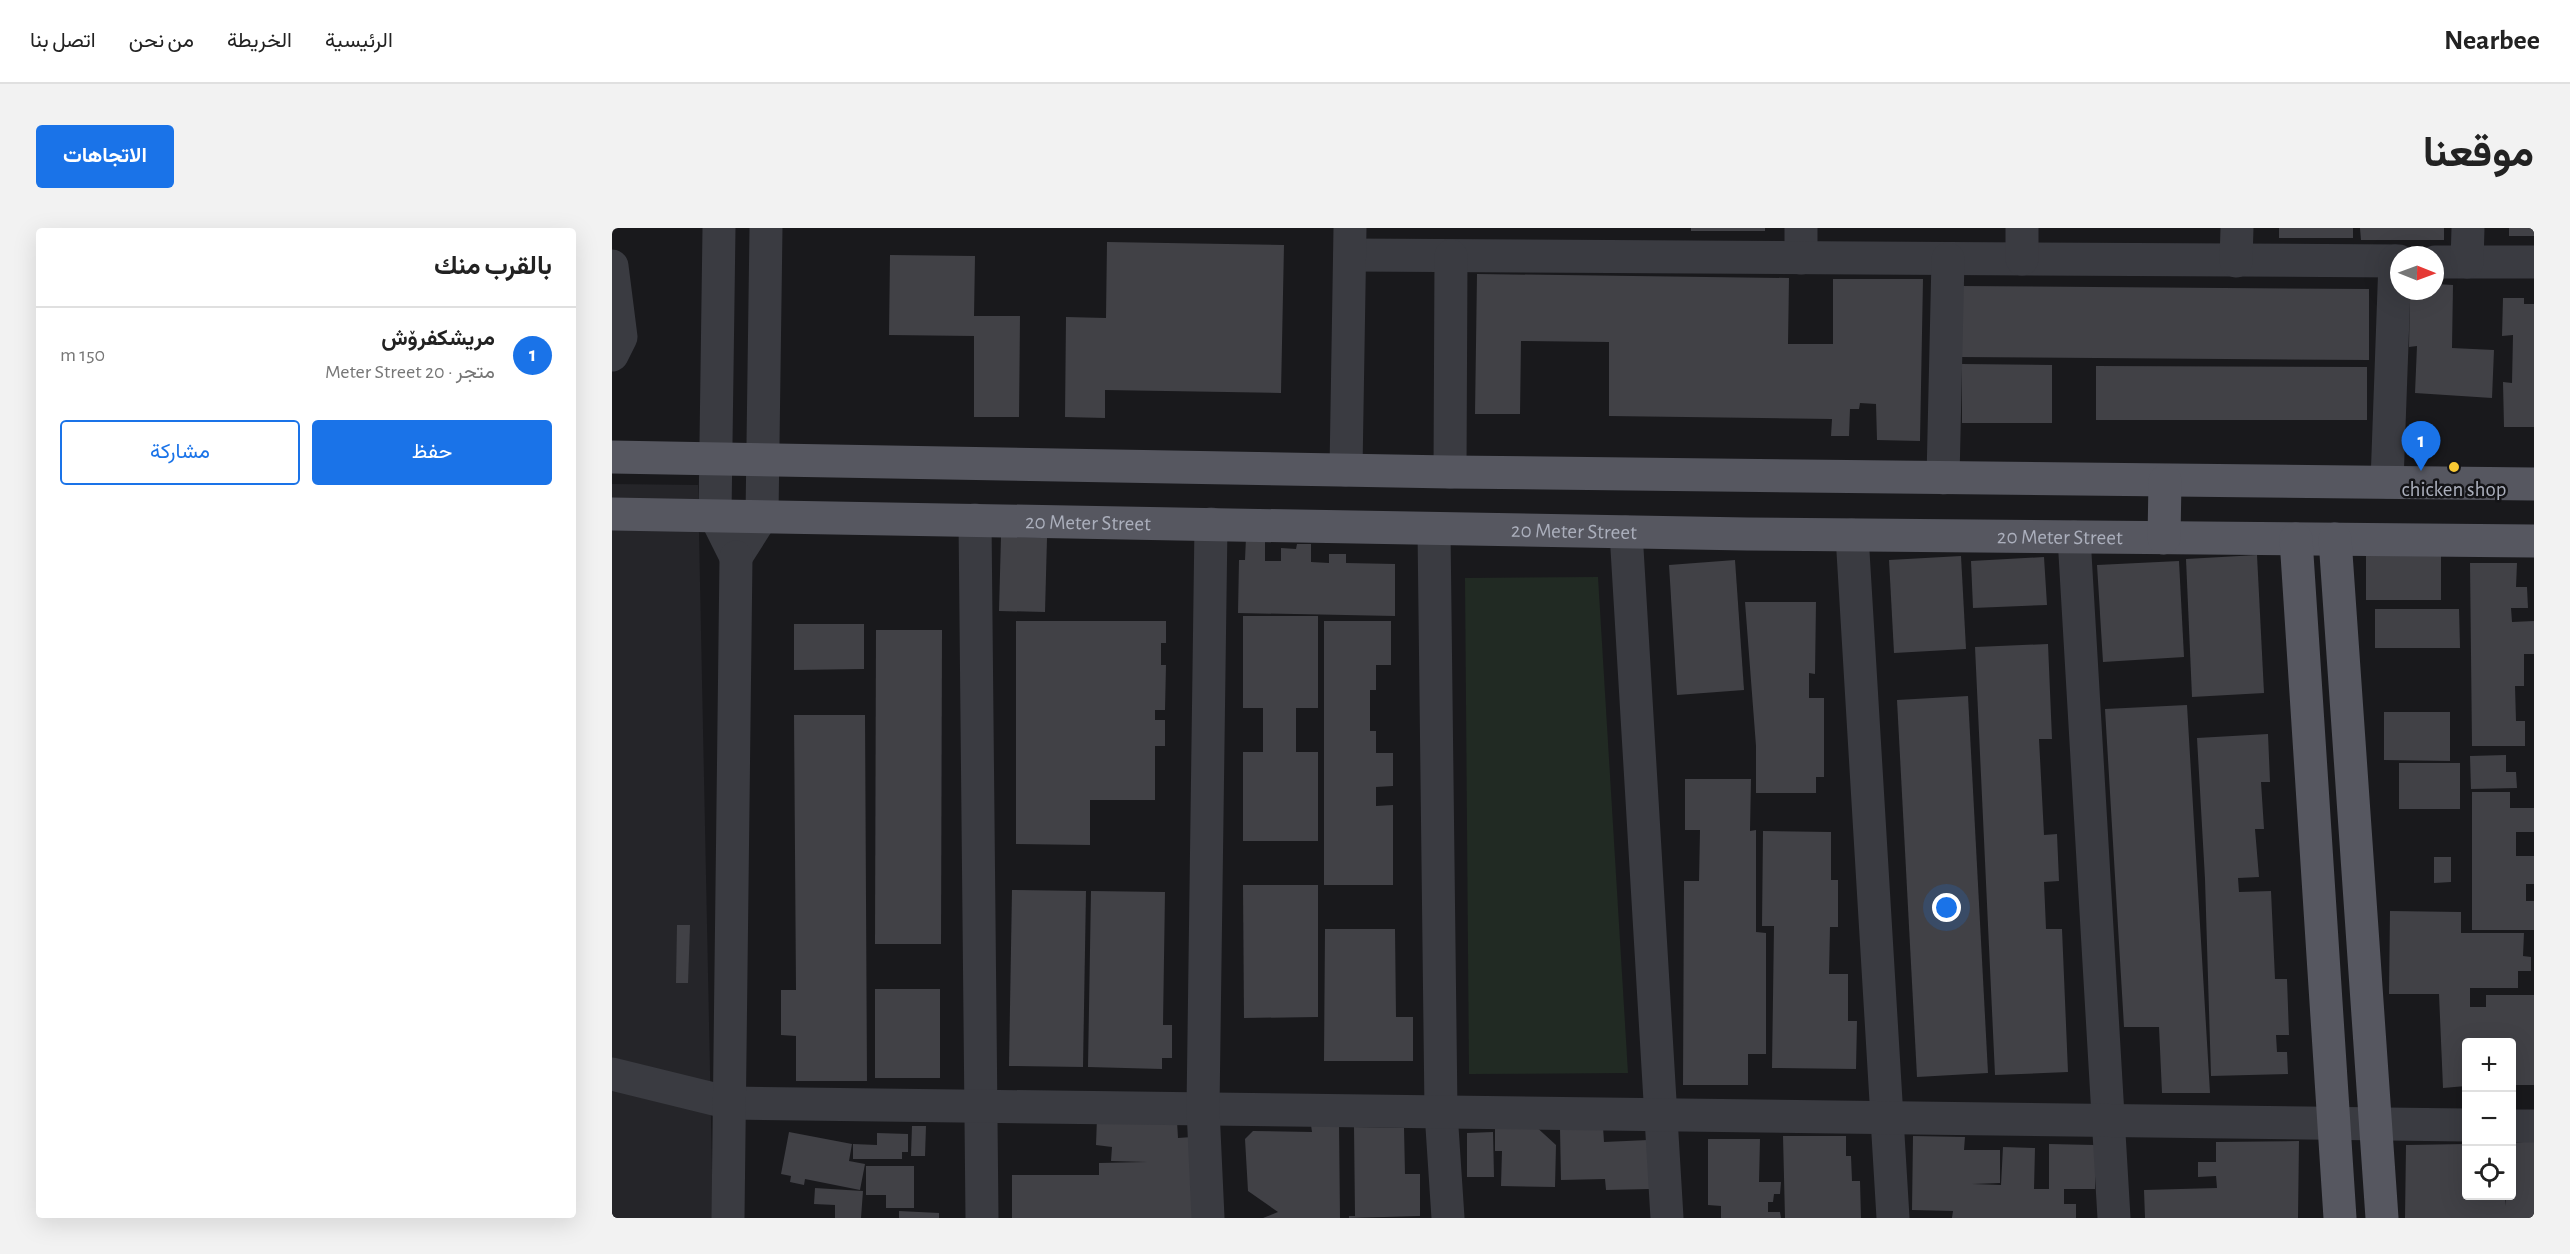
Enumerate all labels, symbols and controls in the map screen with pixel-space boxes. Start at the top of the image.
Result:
text: Nearbee [2444,27,2540,55]
text: اتصل بنا [30,30,96,51]
text: من نحن [129,30,194,51]
text: الخريطة [227,30,292,51]
text: الرئيسية [325,30,393,51]
button: الاتجاهات [36,125,174,188]
text: موقعنا [2423,132,2534,174]
north arrow [2390,246,2444,300]
text: بالقرب منك [434,253,552,279]
text: مریشکفرۆش [381,327,495,349]
text: 150 m [60,345,105,365]
text: 1 [529,345,536,365]
text: متجر · 20 Meter Street [325,362,495,382]
button: مشاركة [60,420,300,485]
button: حفظ [312,420,552,485]
pin: 1 [2402,422,2440,471]
marker: chicken shop [2447,460,2461,474]
place label: chicken shop [2401,479,2507,500]
street label: 20 Meter Street [1025,511,1151,534]
street label: 20 Meter Street [1511,520,1637,543]
street label: 20 Meter Street [1997,526,2123,548]
your location [1932,893,1961,922]
map controls [2462,1038,2516,1200]
button: + [2462,1038,2516,1092]
button: − [2462,1092,2516,1146]
button: locate [2462,1146,2516,1200]

